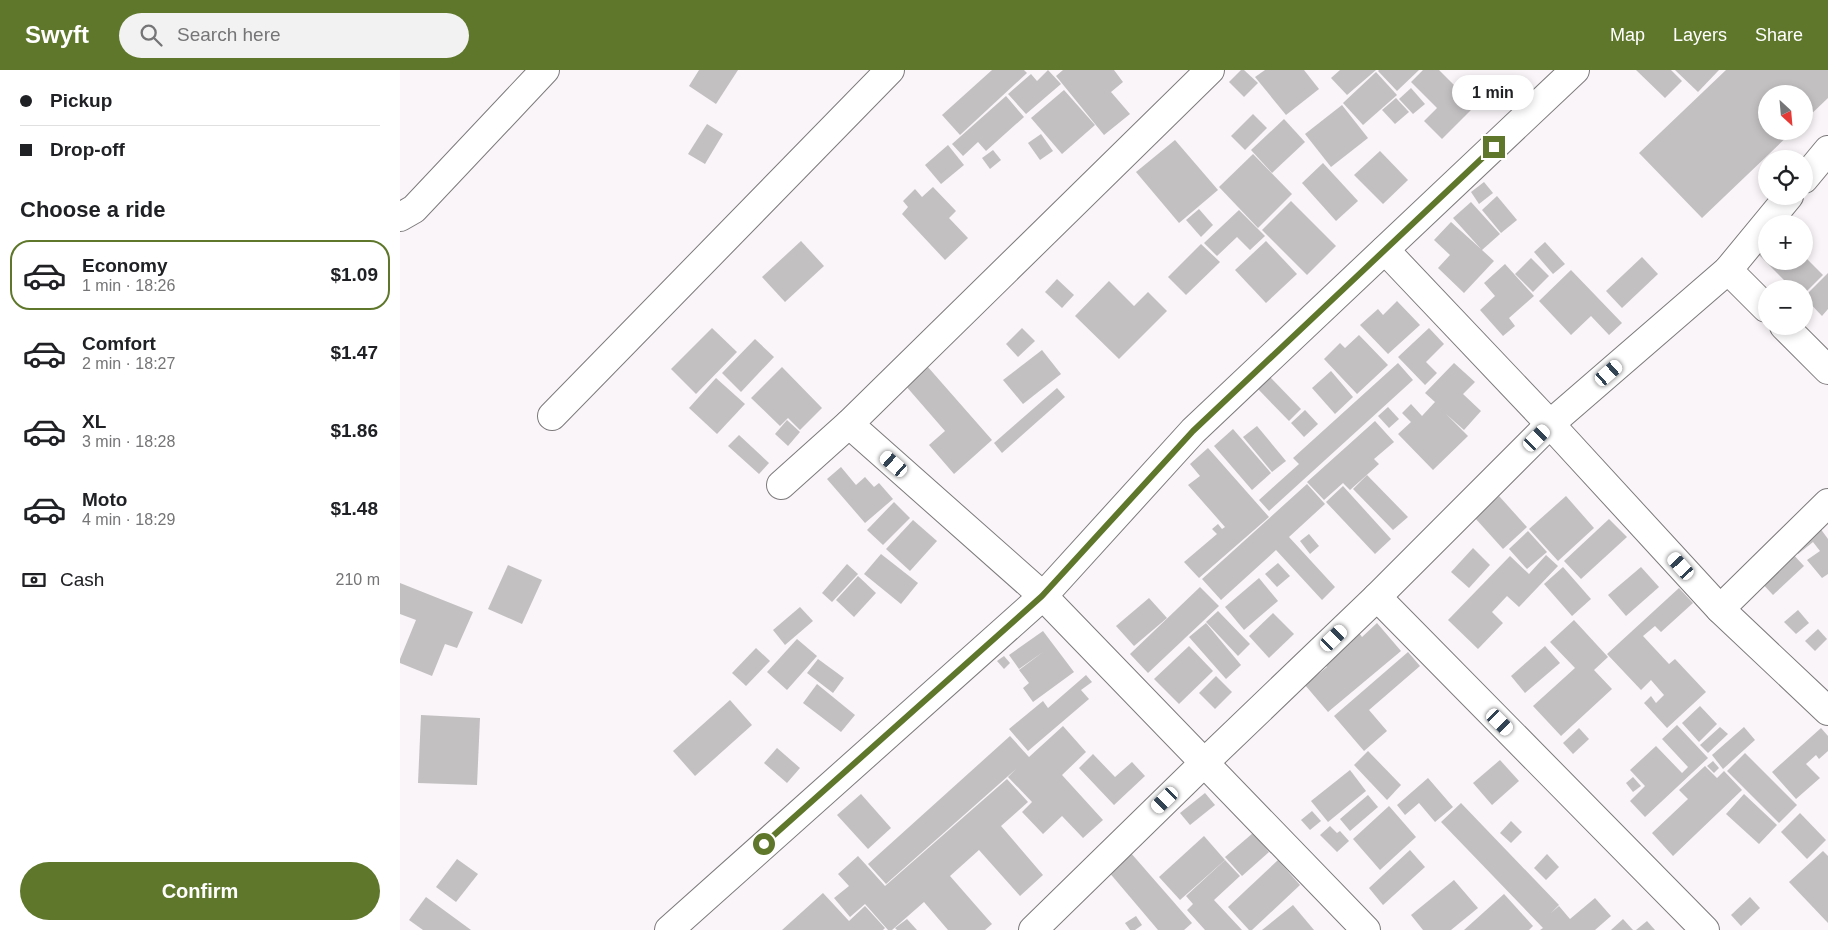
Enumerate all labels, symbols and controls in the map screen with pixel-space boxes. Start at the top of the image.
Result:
search box [119,13,469,58]
text: Swyft [25,21,89,48]
icon: search [137,21,165,49]
text: Search here [177,24,281,45]
text: Map [1610,25,1645,45]
text: Layers [1673,25,1727,45]
text: Share [1755,25,1803,45]
callout: 1 min [1453,75,1535,110]
text: 1 min [1472,84,1514,101]
north arrow [1758,85,1812,140]
map controls [1758,85,1813,335]
text: Pickup [50,90,112,111]
route end [1483,136,1505,158]
text: Drop-off [50,139,125,160]
button: locate [1758,150,1813,205]
text: Choose a ride [20,197,165,222]
button: + [1758,215,1813,270]
icon: car [22,253,67,298]
text: Economy [82,255,168,276]
text: $1.09 [330,264,378,285]
text: 1 min · 18:26 [82,277,175,294]
button: − [1758,280,1813,335]
icon: car [22,331,67,376]
text: Comfort [82,333,156,354]
text: $1.47 [330,342,378,363]
text: 2 min · 18:27 [82,355,175,372]
car [1592,357,1625,389]
icon: car [22,409,67,454]
text: XL [82,411,106,432]
text: $1.86 [330,420,378,441]
car [1521,422,1552,454]
text: 3 min · 18:28 [82,433,175,450]
car [877,448,910,480]
icon: car [22,487,67,532]
text: Moto [82,489,127,510]
text: $1.48 [330,498,378,519]
text: 4 min · 18:29 [82,511,175,528]
car [1665,550,1696,582]
icon: cash [20,566,48,594]
text: Cash [60,569,104,590]
text: 210 m [336,571,380,588]
car [1318,622,1350,654]
car [1484,706,1515,738]
car [1149,784,1181,816]
route start [753,833,775,855]
button: Confirm [20,862,380,920]

